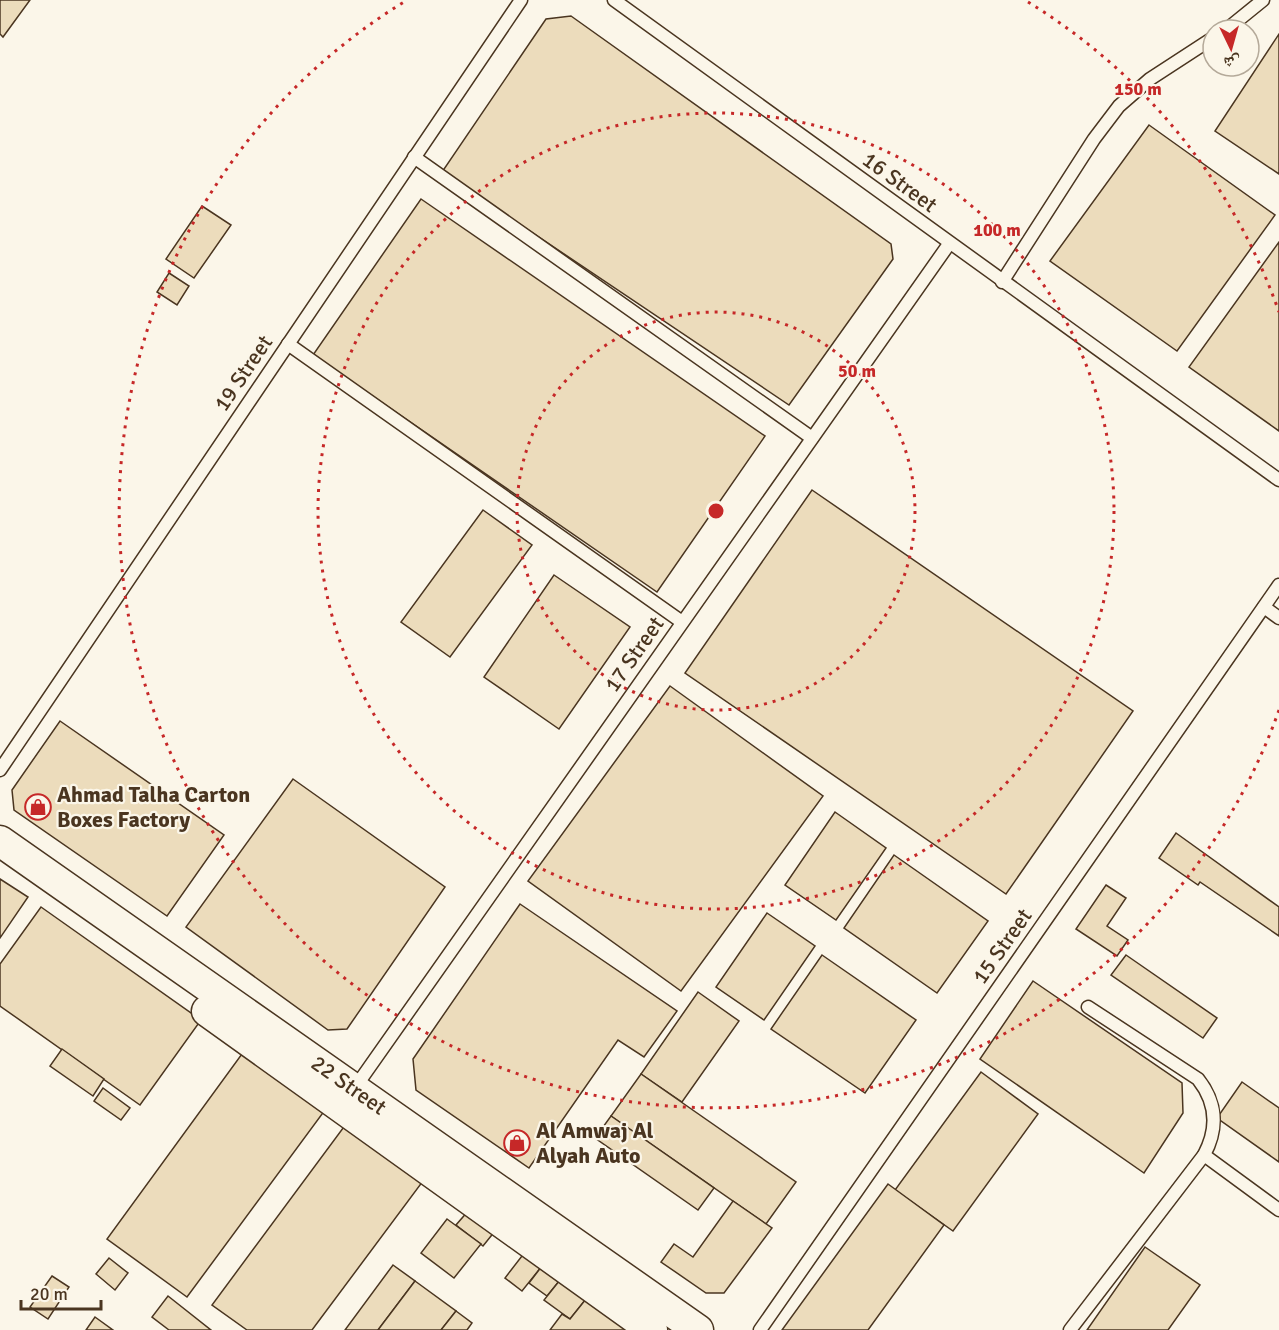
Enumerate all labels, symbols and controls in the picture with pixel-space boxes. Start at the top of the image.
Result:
north arrow [1201,18,1261,78]
text: ش [1223,51,1242,73]
text: 150 m [1114,78,1162,100]
street label: 16 Street [857,146,943,218]
text: 100 m [973,219,1021,241]
street label: 19 Street [208,330,278,416]
text: 50 m [838,360,876,382]
centre of rings [706,501,726,521]
street label: 17 Street [598,611,670,697]
place label: Ahmad Talha Carton Boxes Factory [57,781,250,833]
shop icon: Ahmad Talha Carton Boxes Factory [23,792,53,822]
street label: 15 Street [966,903,1038,989]
street label: 22 Street [306,1049,392,1121]
place label: Al Amwaj Al Alyah Auto [536,1117,653,1169]
shop icon: Al Amwaj Al Alyah Auto [502,1128,532,1158]
scale bar [21,1273,100,1311]
text: 20 m [30,1283,68,1305]

